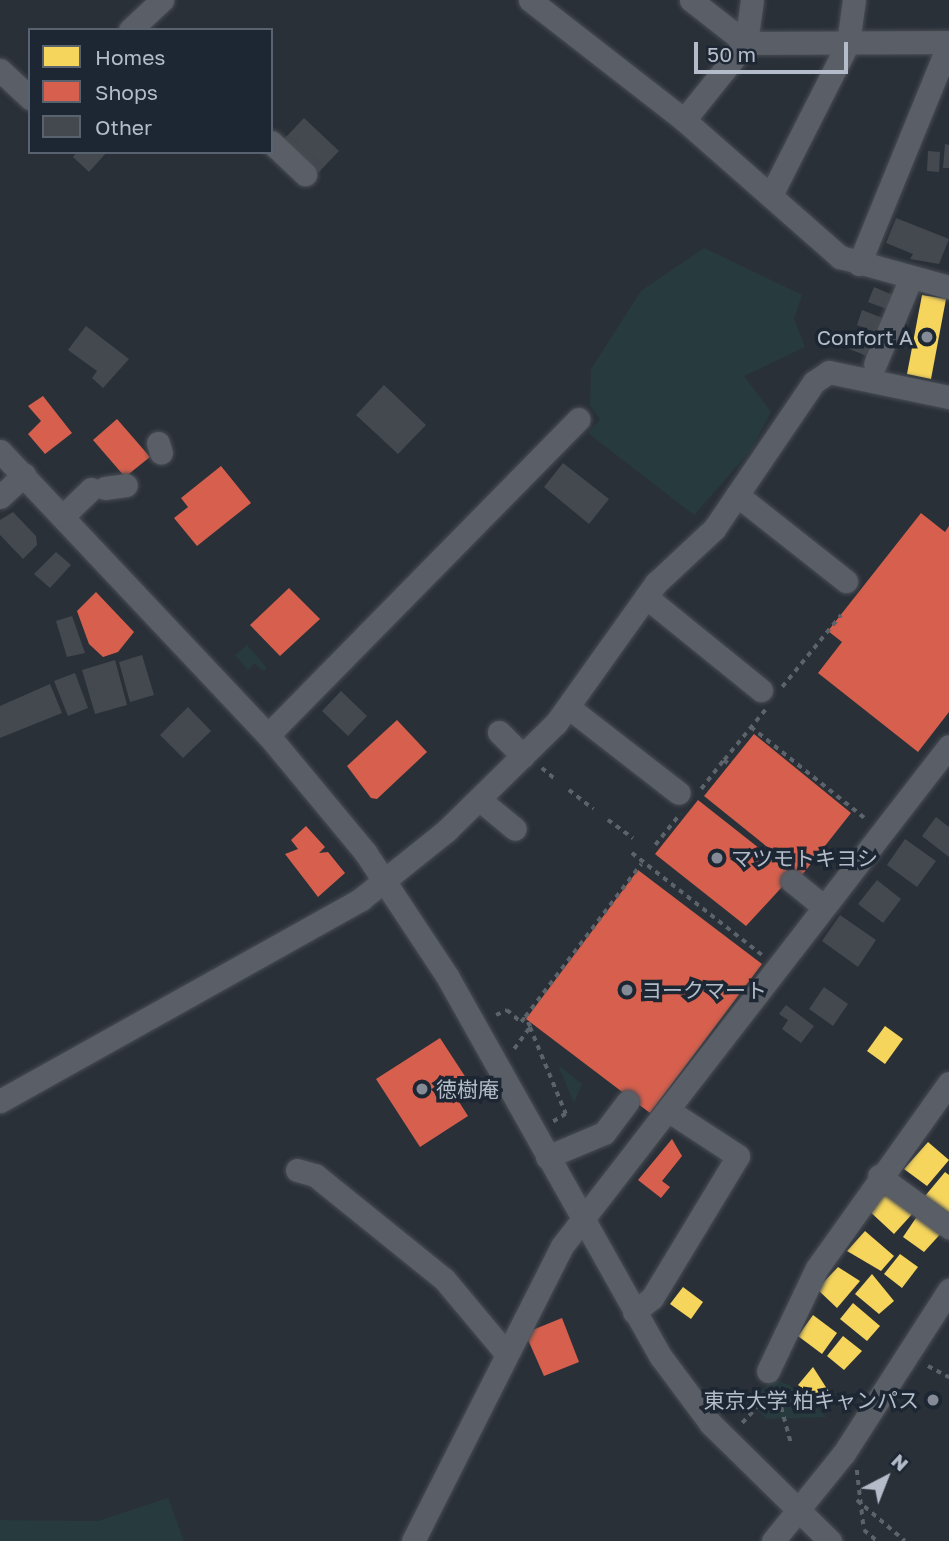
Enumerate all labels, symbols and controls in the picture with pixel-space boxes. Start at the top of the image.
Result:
legend [28,28,273,154]
scale bar [697,28,851,72]
text: 50 m [707,41,756,67]
text: Homes [95,44,165,70]
text: Shops [95,79,158,105]
text: Other [95,114,152,140]
place label: Confort A [817,324,913,350]
marker: Confort A [919,329,935,345]
place label: マツモトキヨシ [731,845,878,871]
marker: マツモトキヨシ [709,850,725,866]
place label: ヨークマート [641,977,767,1003]
marker: ヨークマート [619,982,635,998]
place label: 徳樹庵 [436,1076,499,1102]
marker: 徳樹庵 [414,1081,430,1097]
place label: 東京大学 柏キャンパス [704,1387,919,1413]
marker: 東京大学 柏キャンパス [925,1392,941,1408]
north arrow [851,1443,921,1513]
text: N [887,1449,913,1475]

